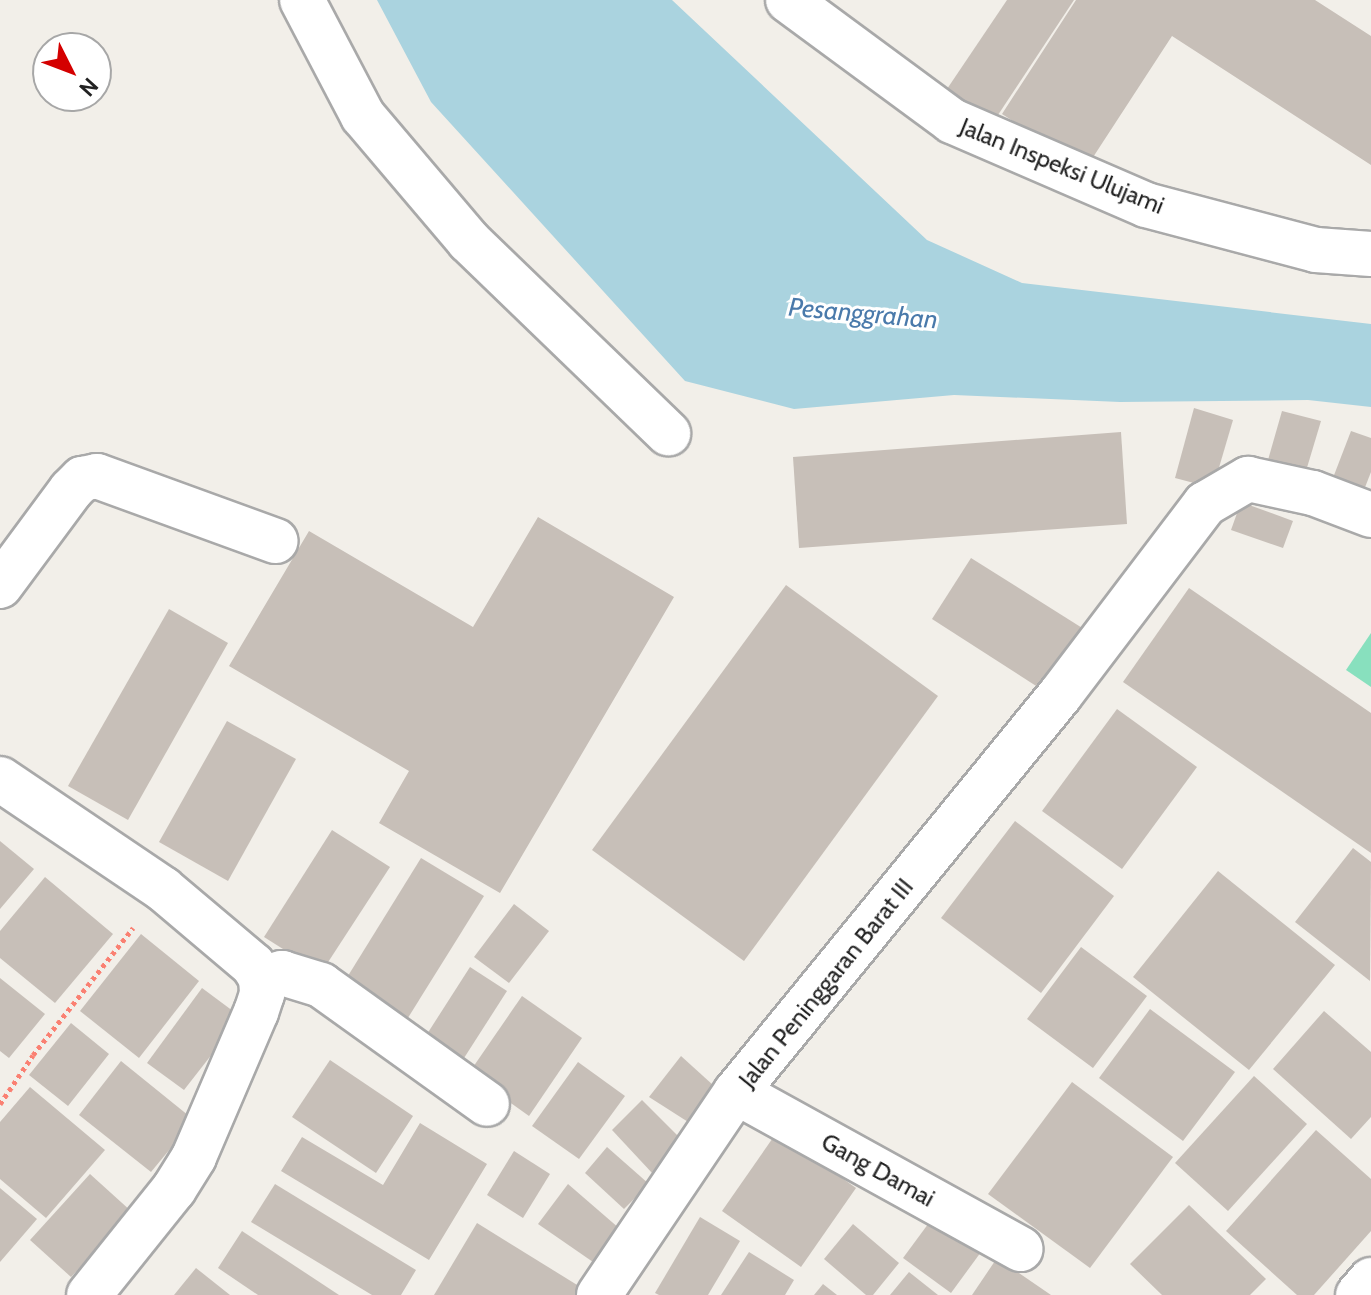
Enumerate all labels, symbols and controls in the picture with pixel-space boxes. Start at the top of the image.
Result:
north arrow [32,32,112,112]
text: N [73,72,104,102]
street label: Jalan Inspeksi Ulujami [956,112,1168,220]
water label: Pesanggrahan [787,292,939,336]
street label: Jalan Peninggaran Barat III [733,873,919,1093]
street label: Gang Damai [816,1127,940,1213]

